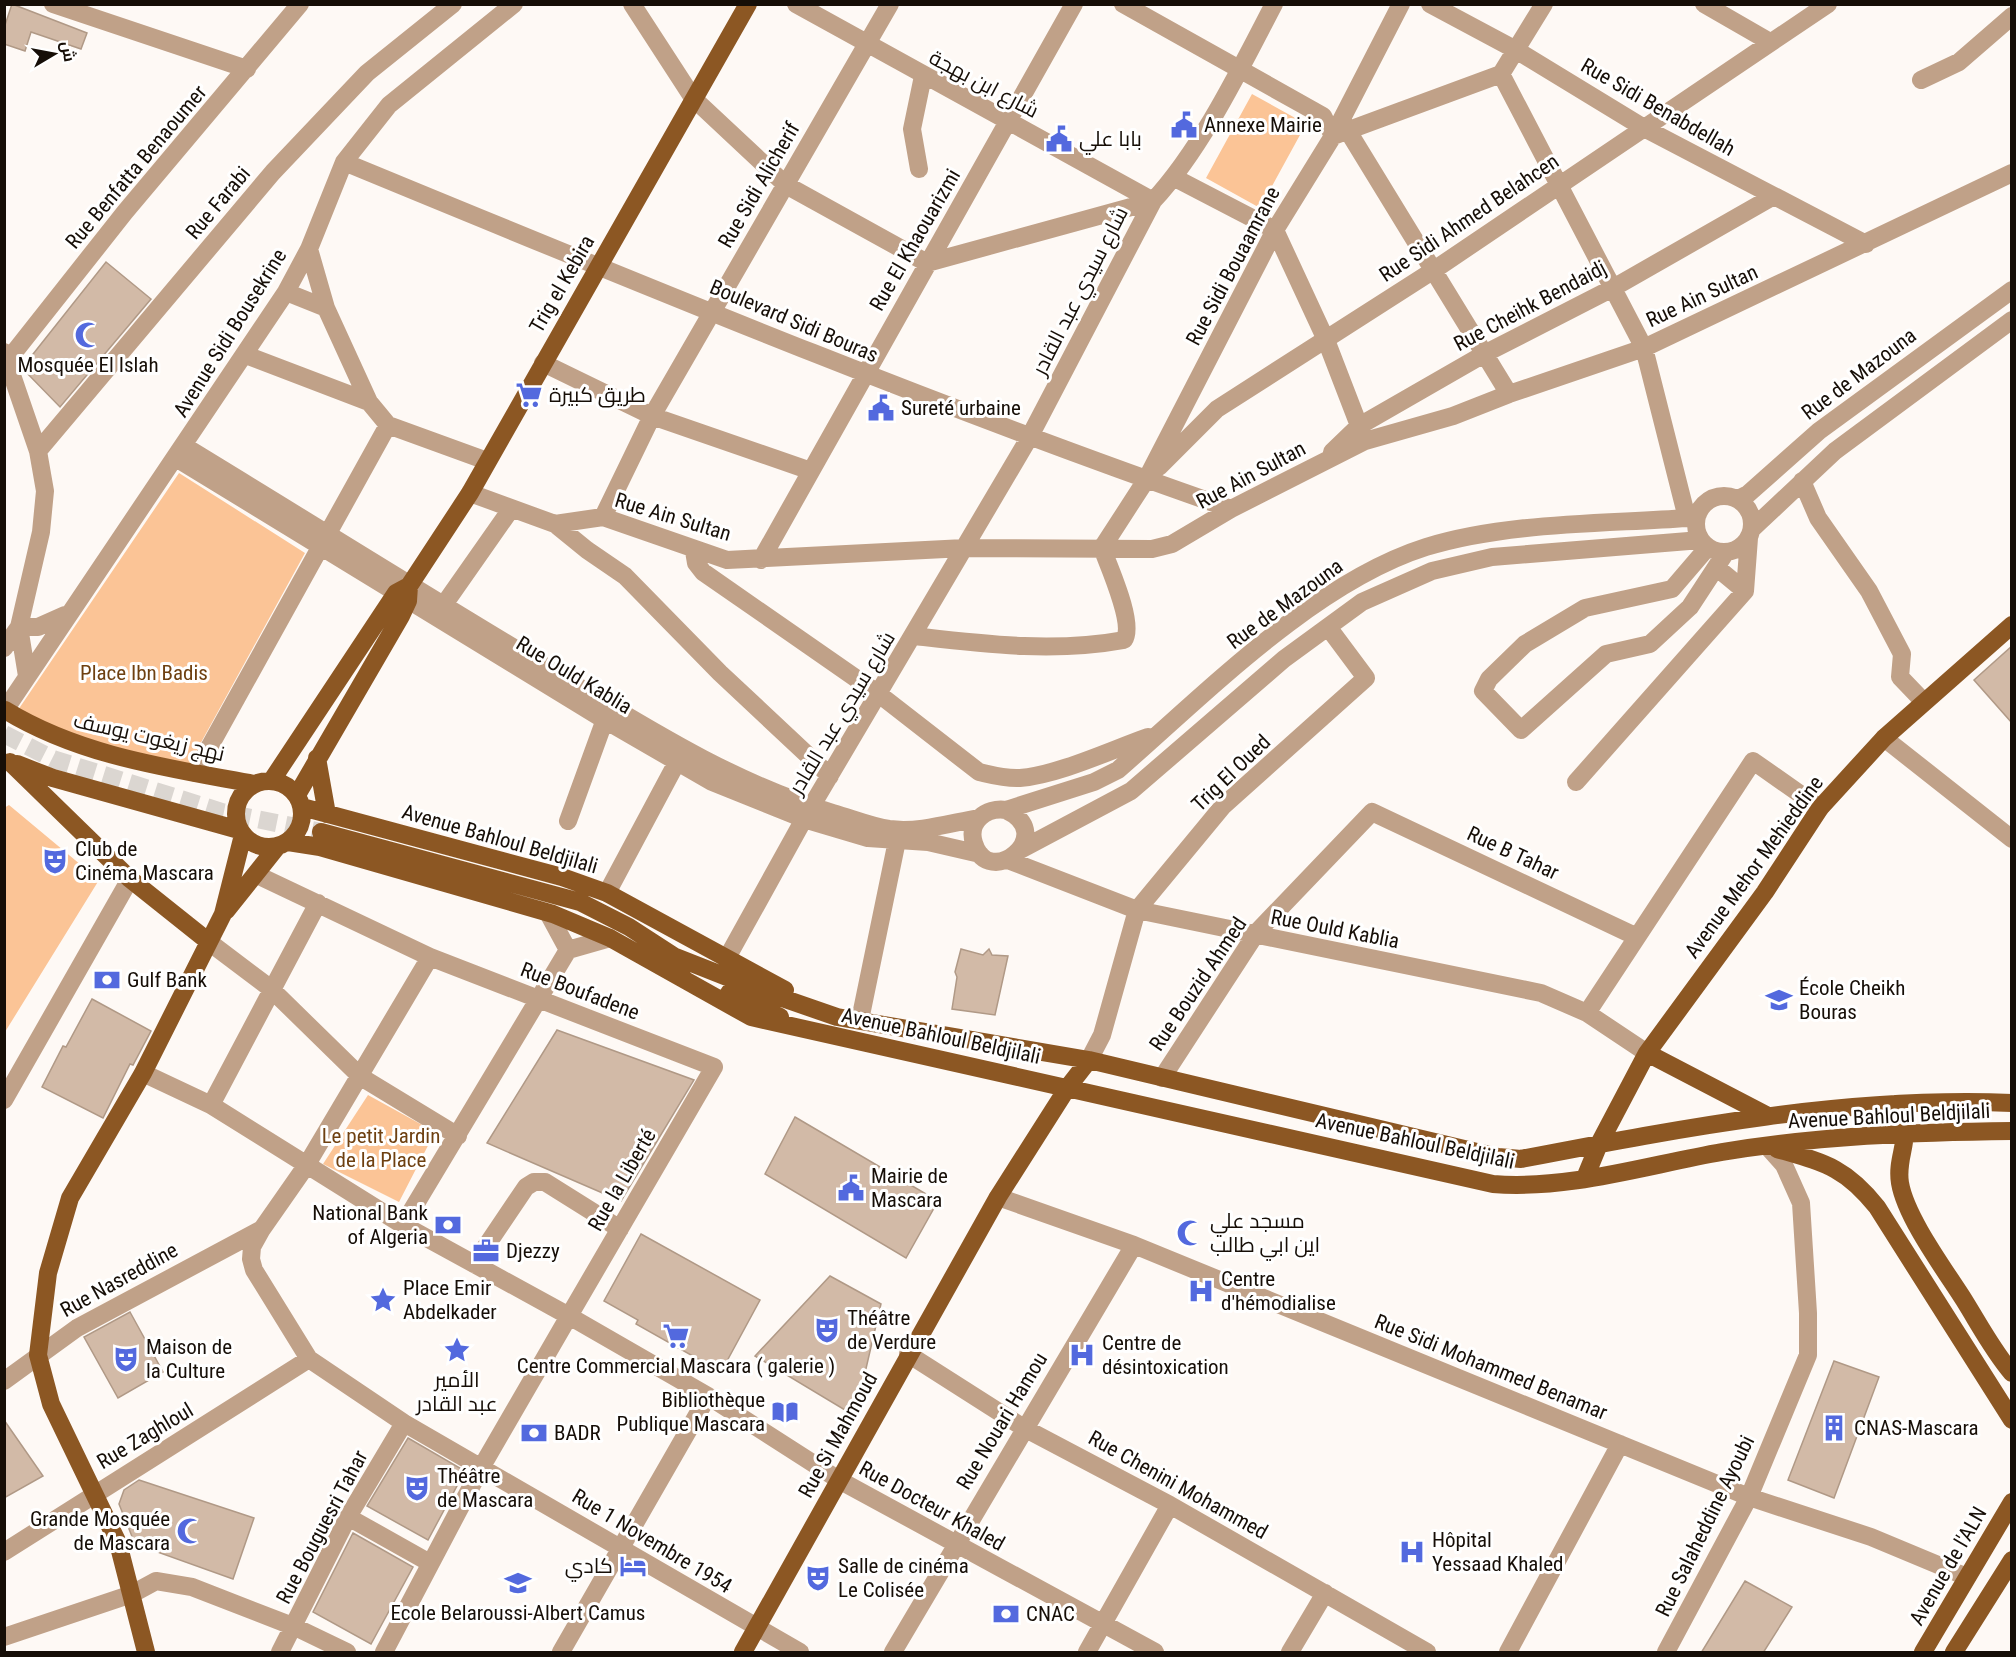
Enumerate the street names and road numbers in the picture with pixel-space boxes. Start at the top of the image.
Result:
street label: شارع ابن بهجة [924,45,1043,125]
street label: Rue Sidi Benabdellah [1577,53,1739,161]
street label: Rue Benfatta Benaoumer [61,80,211,254]
street label: Rue Sidi Alicherif [713,118,805,252]
street label: Rue Sidi Ahmed Belahcen [1375,149,1563,287]
street label: Rue Farabi [181,162,255,244]
street label: Rue El Khaouarizmi [865,165,965,315]
street label: Rue Sidi Bouaamrane [1181,183,1285,349]
street label: شارع سيدي عبد القادر [1027,203,1136,382]
street label: Trig el Kebira [525,231,599,337]
street label: Avenue Sidi Bousekrine [169,245,291,421]
street label: Rue Cheihk Bendaidj [1450,256,1610,356]
street label: Rue Ain Sultan [1642,260,1762,332]
street label: Boulevard Sidi Bouras [706,275,882,367]
street label: Rue de Mazouna [1797,323,1921,425]
street label: Rue Ain Sultan [1192,436,1310,514]
street label: Rue Ain Sultan [612,488,734,546]
street label: Rue de Mazouna [1223,554,1347,654]
street label: شارع سيدي عبد القادر [783,627,903,802]
street label: Rue Ould Kablia [512,631,636,719]
street label: نهج زيغوت يوسف [71,708,227,768]
street label: Trig El Oued [1187,730,1275,816]
street label: Avenue Mehor Mehieddine [1680,771,1828,963]
street label: Avenue Bahloul Beldjilali [399,800,601,878]
street label: Rue B Tahar [1463,821,1563,885]
street label: Rue Ould Kablia [1269,905,1401,953]
street label: Rue Bouzid Ahmed [1145,913,1251,1055]
street label: Rue Boufadene [517,957,643,1025]
street label: Avenue Bahloul Beldjilali [839,1003,1043,1069]
street label: Avenue Bahloul Beldjilali [1787,1099,1991,1133]
street label: Avenue Bahloul Beldjilali [1313,1108,1517,1174]
street label: Rue la Liberté [583,1125,661,1235]
street label: Rue Nasreddine [56,1238,182,1322]
street label: Rue Sidi Mohammed Benamar [1371,1309,1611,1425]
street label: Rue Nouari Hamou [952,1348,1052,1494]
street label: Rue Si Mahmoud [794,1368,882,1502]
street label: Rue Zaghloul [93,1398,197,1474]
street label: Rue Chenini Mohammed [1084,1426,1272,1544]
street label: Rue Salaheddine Ayoubi [1651,1432,1759,1620]
street label: Rue Bouguesri Tahar [271,1446,373,1608]
street label: Rue Docteur Khaled [855,1456,1009,1556]
street label: Rue 1 Novembre 1954 [568,1484,736,1598]
street label: Avenue de l'ALN [1904,1503,1992,1629]

